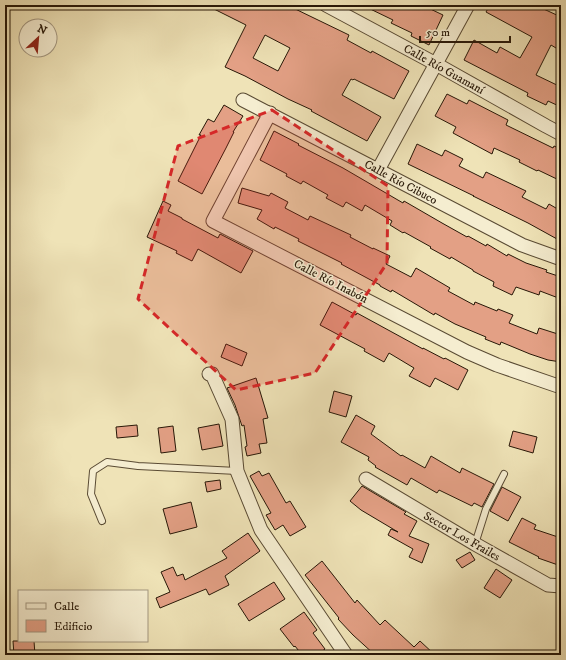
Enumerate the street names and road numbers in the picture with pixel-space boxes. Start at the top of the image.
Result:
street label: Calle Río Guamaní [401,41,488,98]
street label: Calle Río Cibuco [362,157,440,208]
street label: Calle Río Inabón [291,256,371,307]
street label: Sector Los Frailes [421,508,503,564]

